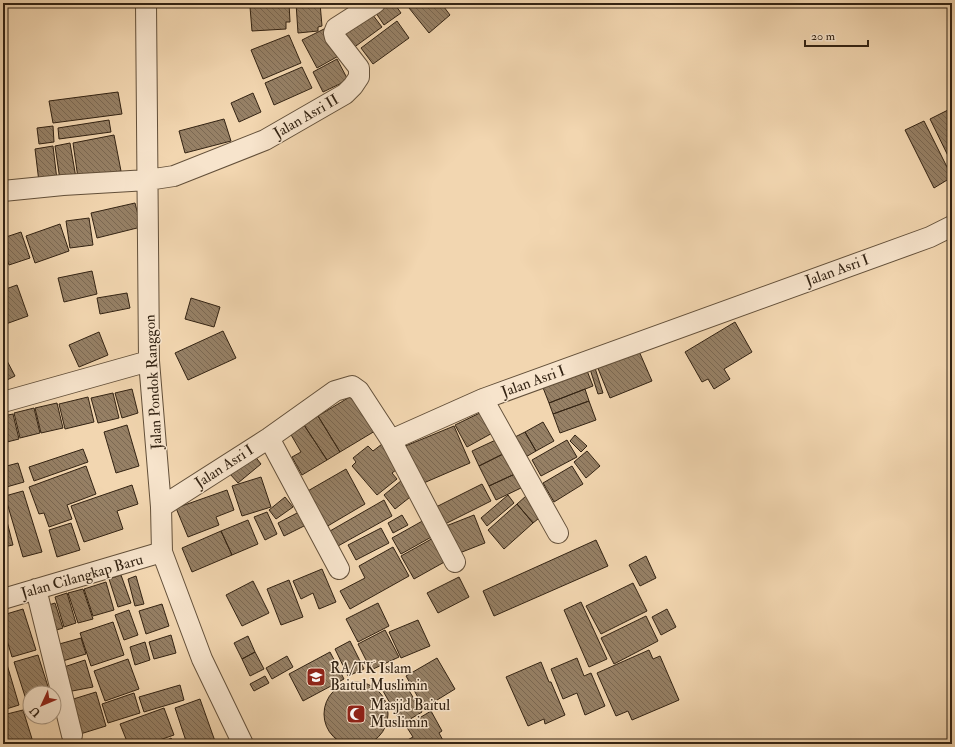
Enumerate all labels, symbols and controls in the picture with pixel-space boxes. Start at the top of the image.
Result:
scale bar [805,22,868,48]
text: 20 m [811,29,836,44]
street label: Jalan Asri II [269,90,343,144]
street label: Jalan Asri I [802,250,872,292]
street label: Jalan Pondok Ranggon [140,314,168,451]
street label: Jalan Asri I [498,361,568,403]
street label: Jalan Asri I [190,440,258,494]
street label: Jalan Cilangkap Baru [18,550,146,604]
place label: RA/TK Islam Baitul Muslimin [330,659,428,695]
school or university icon: RA/TK Islam Baitul Muslimin [305,666,327,688]
north arrow [22,685,62,725]
place label: Masjid Baitul Muslimin [370,696,450,732]
text: U [27,703,43,719]
mosque icon: Masjid Baitul Muslimin [345,703,367,725]

